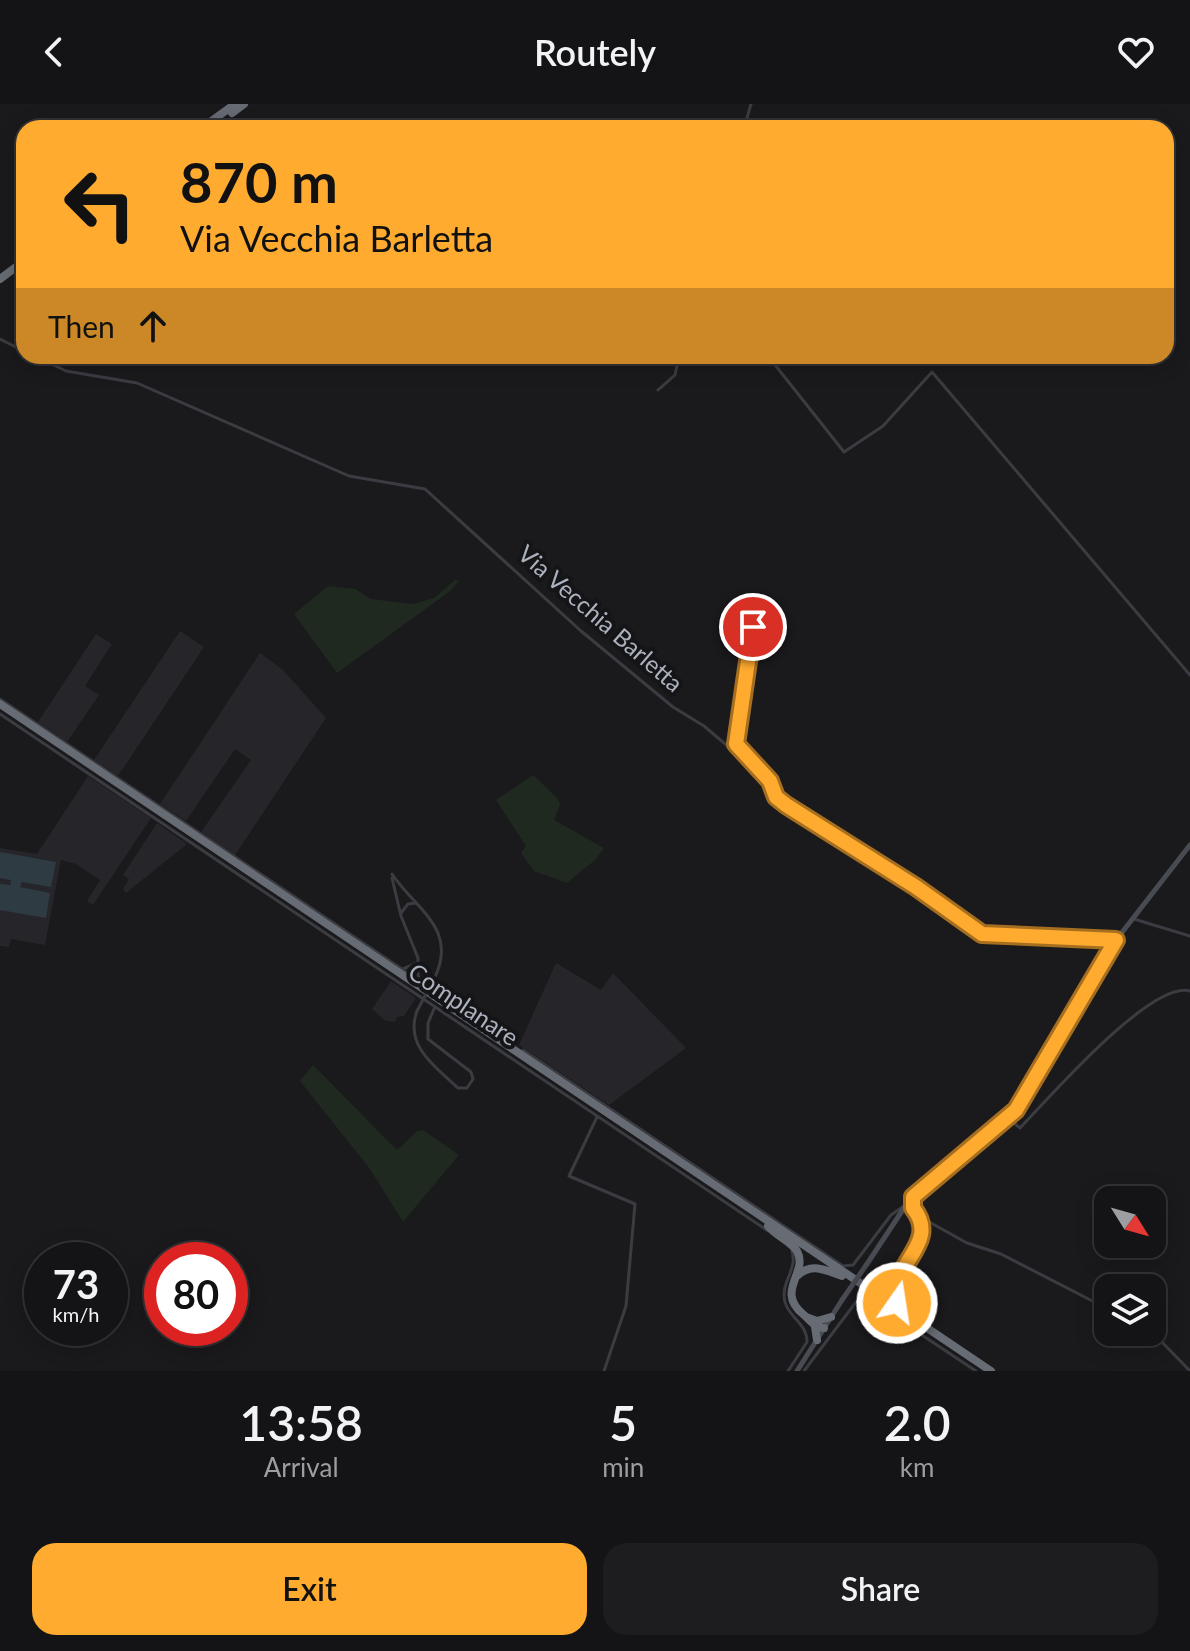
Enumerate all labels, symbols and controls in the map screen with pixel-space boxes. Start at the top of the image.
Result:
icon: back [32,30,76,74]
text: Routely [534,30,656,74]
icon: heart [1114,30,1158,74]
text: 870 m [180,148,338,215]
icon: left [48,152,152,256]
text: Via Vecchia Barletta [180,216,493,260]
icon: ahead [131,304,175,348]
text: Then [48,308,115,344]
street label: Via Vecchia Barletta [513,538,689,697]
pin [719,593,787,661]
icon: arrive [731,605,775,649]
street label: Complanare [403,956,524,1051]
north arrow [1094,1186,1166,1258]
map controls [1094,1186,1166,1346]
speed limit sign: 80 [144,1242,248,1346]
text: 73 [53,1260,99,1308]
position arrow [855,1261,939,1345]
button: layers [1094,1274,1166,1346]
text: km/h [53,1302,99,1326]
text: 13:58 [239,1394,363,1451]
text: 5 [609,1394,637,1451]
text: 2.0 [884,1394,951,1451]
text: Arrival [264,1451,339,1483]
text: min [602,1451,644,1483]
text: km [900,1451,934,1483]
button: Exit [32,1543,587,1635]
button: Share [603,1543,1158,1635]

